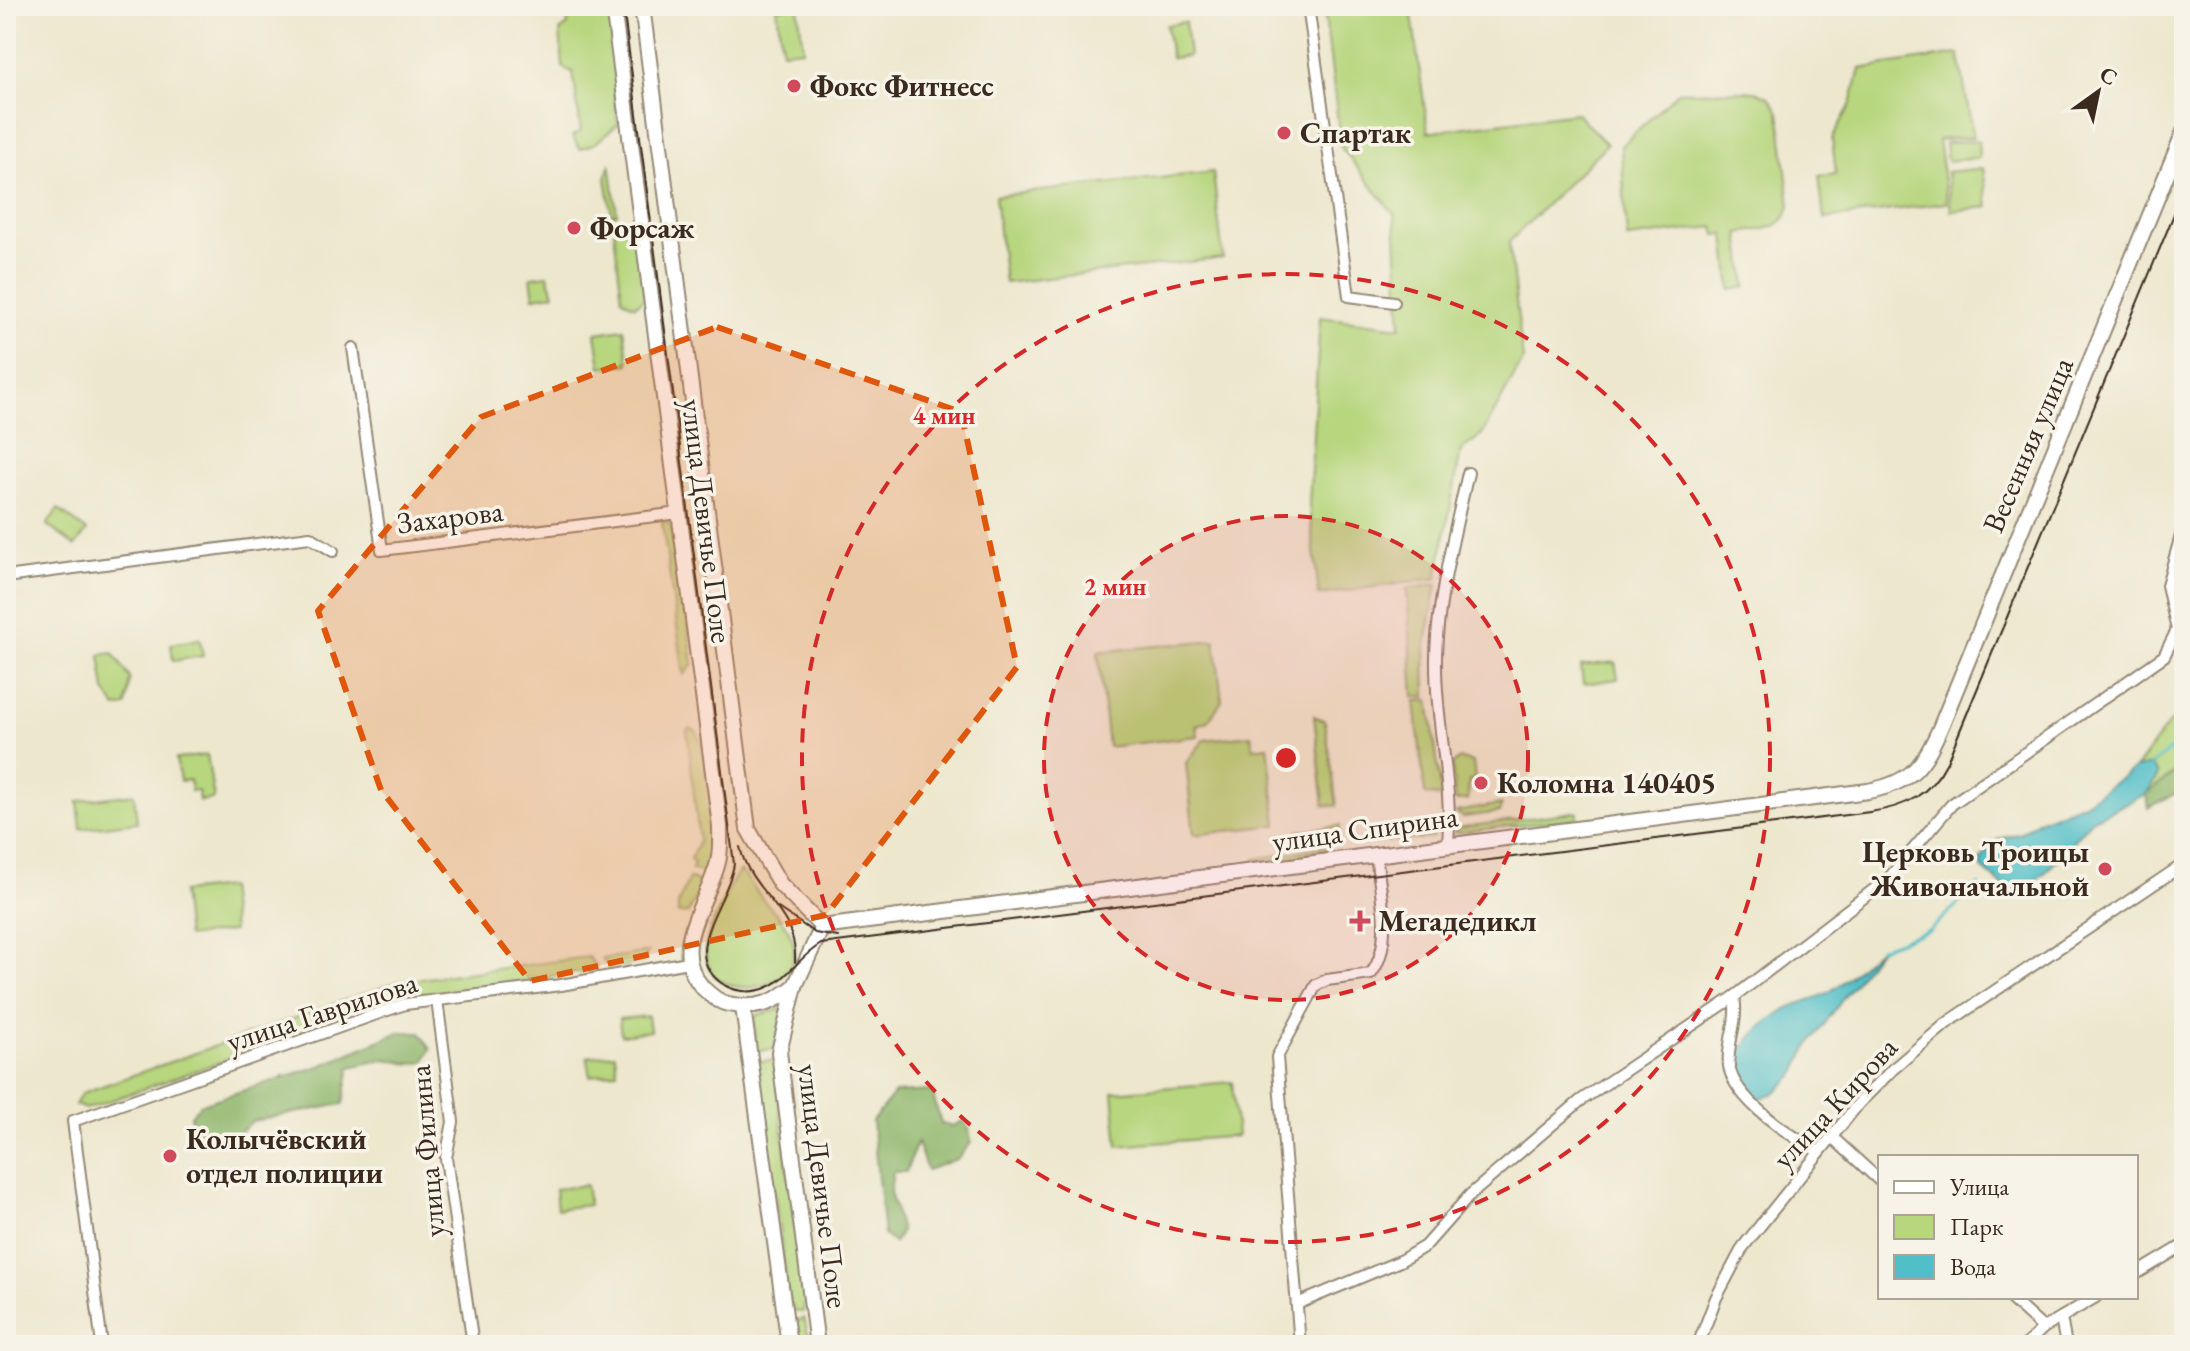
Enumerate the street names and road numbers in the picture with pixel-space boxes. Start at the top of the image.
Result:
street label: Весенняя улица [1973,351,2082,538]
street label: улица Девичье Поле [673,397,742,645]
street label: Захарова [395,491,505,542]
street label: улица Спирина [1269,796,1460,861]
street label: улица Гаврилова [222,962,422,1061]
street label: улица Кирова [1763,1028,1906,1177]
street label: улица Девичье Поле [789,1062,858,1310]
street label: улица Филина [400,1063,453,1239]

